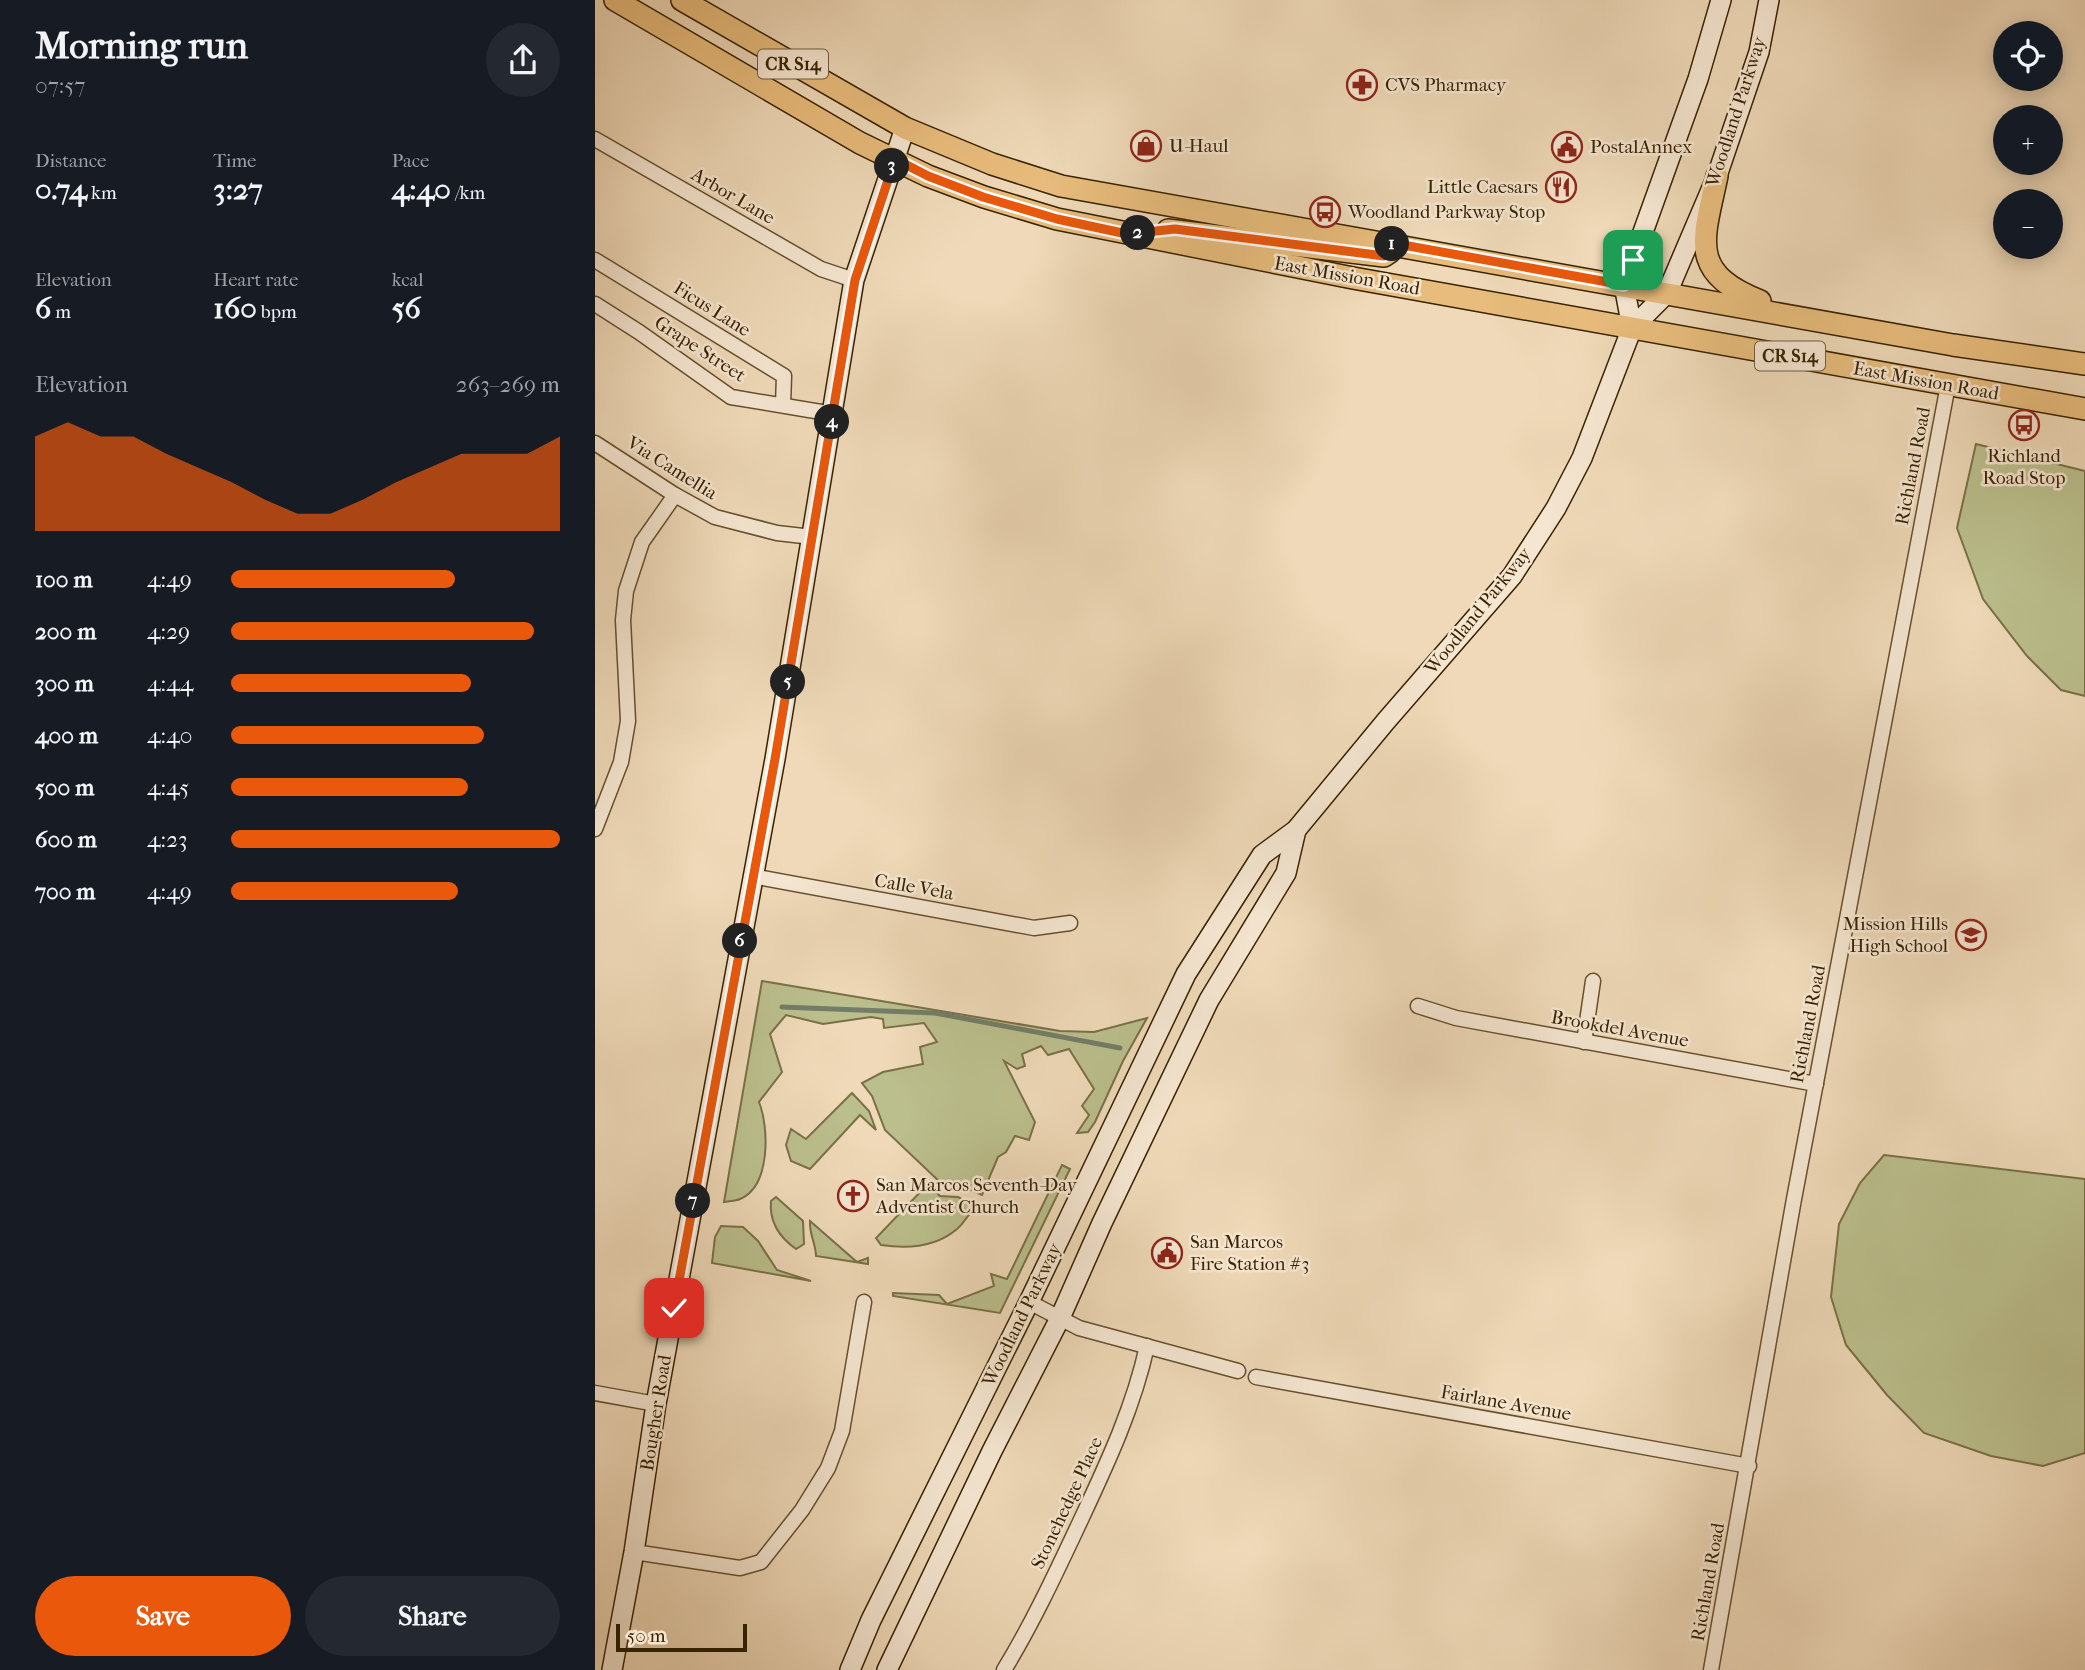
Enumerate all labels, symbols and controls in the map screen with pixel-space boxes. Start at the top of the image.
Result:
map controls [1993,21,2063,259]
button: locate [1993,21,2063,91]
text: Morning run [35,23,248,68]
button: share [486,23,560,97]
street label: Woodland Parkway [1701,33,1771,191]
road number: CR S14 [758,50,828,78]
pharmacy icon: CVS Pharmacy [1345,68,1379,102]
text: 07:57 [35,72,85,99]
place label: CVS Pharmacy [1385,74,1507,96]
button: + [1993,105,2063,175]
shop icon: U-Haul [1129,129,1163,163]
public building icon: PostalAnnex [1550,130,1584,164]
place label: U-Haul [1169,135,1228,157]
place label: PostalAnnex [1590,136,1692,158]
pin: 3 [875,148,909,184]
text: Distance [35,150,106,172]
text: Time [213,150,257,172]
text: Pace [392,150,430,172]
text: 3 [888,154,895,176]
street label: Arbor Lane [687,163,779,229]
restaurant icon: Little Caesars [1544,170,1578,204]
text: 0.74 [35,172,87,207]
text: 3:27 [213,172,263,207]
text: 4:40 [392,172,451,207]
place label: Little Caesars [1427,176,1538,198]
text: km [87,182,117,204]
text: /km [451,182,485,204]
button: − [1993,189,2063,259]
bus stop icon: Woodland Parkway Stop [1308,195,1342,229]
place label: Woodland Parkway Stop [1347,201,1545,223]
pin: 2 [1121,216,1155,250]
text: 2 [1133,221,1142,243]
pin: 1 [1375,226,1409,262]
pin [1603,230,1663,290]
text: 1 [1388,232,1395,254]
icon: arrive [1614,241,1652,279]
street label: East Mission Road [1272,252,1422,300]
text: Elevation [35,269,112,291]
text: Heart rate [213,269,298,291]
text: kcal [392,269,424,291]
street label: Ficus Lane [669,277,755,341]
text: 6 [35,291,51,326]
text: 160 [213,291,257,326]
text: 56 [392,291,421,326]
text: m [51,301,71,323]
text: bpm [257,301,297,323]
street label: Grape Street [650,311,750,387]
road number: CR S14 [1755,342,1825,370]
street label: East Mission Road [1851,357,2001,405]
text: Elevation [35,371,128,398]
text: 263–269 m [456,371,560,398]
pin: 4 [814,404,849,440]
street label: Richland Road [1891,404,1935,527]
bus stop icon: Richland Road Stop [2007,408,2041,442]
text: 4 [826,410,837,432]
street label: Via Camellia [622,431,721,505]
place label: Richland Road Stop [1983,445,2065,489]
street label: Woodland Parkway [1420,542,1536,680]
text: 100 m [35,566,93,593]
text: 4:49 [147,566,192,593]
text: 200 m [35,618,96,645]
text: 4:29 [147,618,190,645]
pin: 5 [771,664,805,700]
text: 300 m [35,670,94,697]
text: 4:44 [147,670,193,697]
text: 5 [783,670,792,692]
text: 400 m [35,722,98,749]
text: 4:40 [147,722,192,749]
text: 500 m [35,774,94,801]
text: 4:45 [147,774,189,801]
text: 600 m [35,826,97,853]
text: 4:23 [147,826,187,853]
street label: Calle Vela [873,869,956,905]
text: 700 m [35,878,95,905]
text: 4:49 [147,878,192,905]
place label: Mission Hills High School [1843,913,1948,957]
school or university icon: Mission Hills High School [1954,918,1988,952]
pin: 6 [723,923,757,958]
text: 6 [734,929,745,951]
street label: Richland Road [1786,962,1830,1085]
street label: Brookdel Avenue [1549,1006,1691,1052]
place label: San Marcos Seventh-Day Adventist Church [875,1174,1078,1218]
church icon: San Marcos Seventh-Day Adventist Church [836,1179,870,1213]
pin: 7 [675,1184,711,1218]
text: 7 [688,1189,697,1211]
place label: San Marcos Fire Station #3 [1190,1231,1309,1275]
public building icon: San Marcos Fire Station #3 [1150,1236,1184,1270]
street label: Woodland Parkway [977,1239,1067,1391]
pin [644,1278,704,1338]
icon: check [655,1289,693,1327]
street label: Bougher Road [636,1353,676,1473]
street label: Fairlane Avenue [1439,1381,1573,1425]
street label: Stonehedge Place [1027,1433,1107,1573]
street label: Richland Road [1687,1520,1729,1643]
button: Save [35,1576,291,1656]
button: Share [305,1576,560,1656]
scale bar [616,1621,747,1653]
text: 50 m [627,1625,666,1647]

